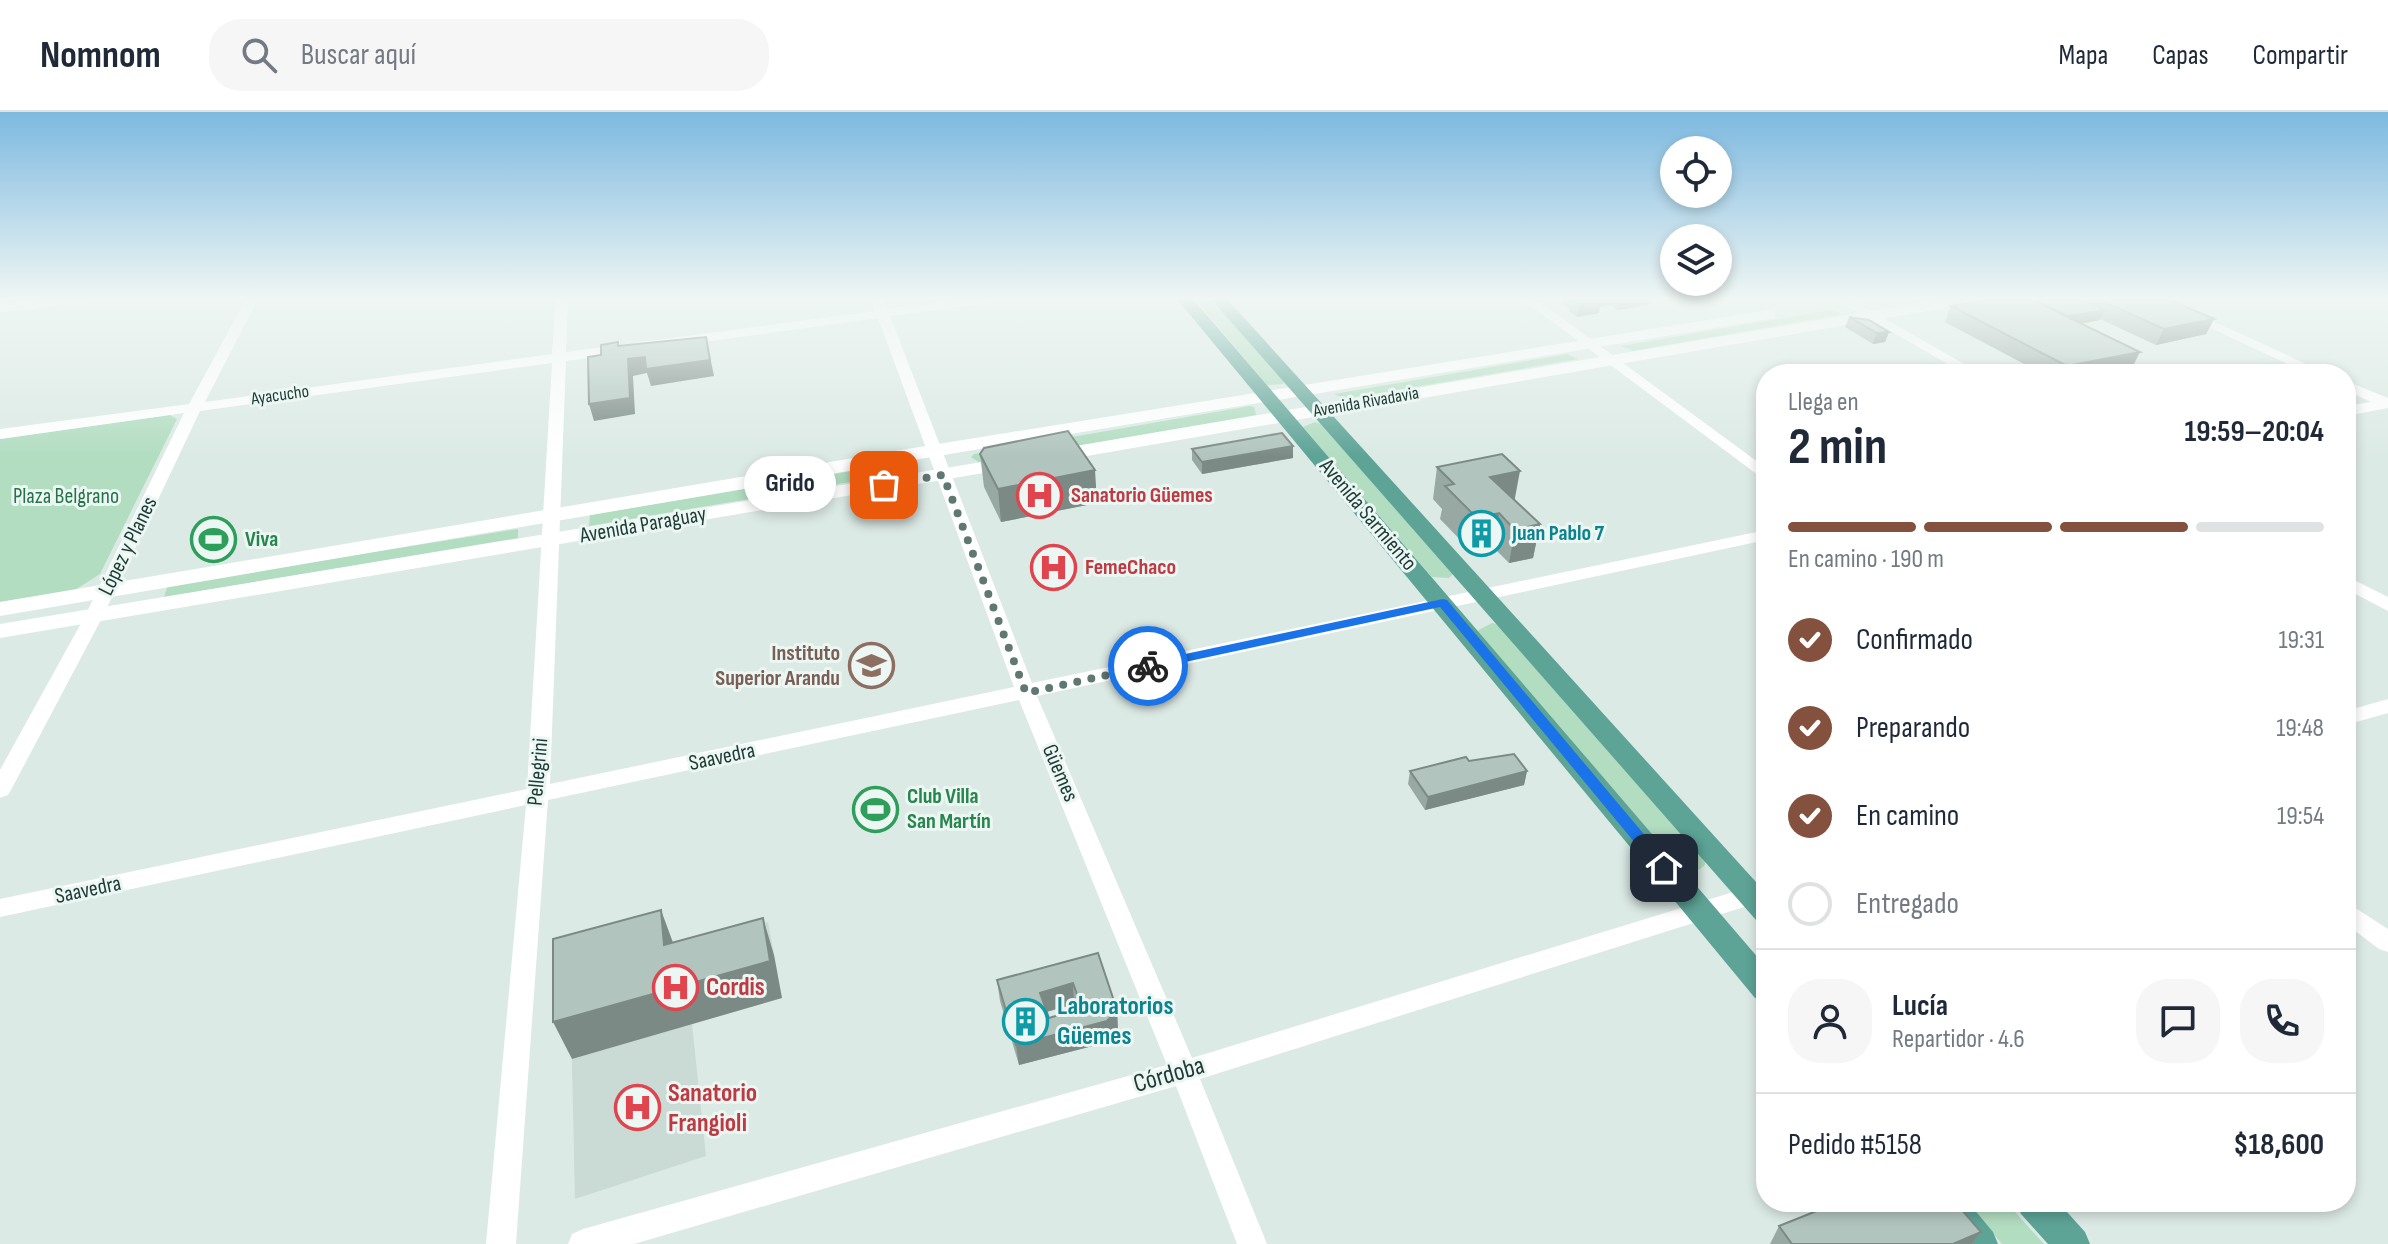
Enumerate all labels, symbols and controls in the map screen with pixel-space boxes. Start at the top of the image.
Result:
search box [209,19,769,91]
text: Nomnom [40,33,161,78]
icon: search [237,33,281,77]
text: Buscar aquí [301,37,416,73]
text: Mapa [2059,39,2108,72]
text: Capas [2152,39,2209,72]
text: Compartir [2253,39,2348,72]
map controls [1660,136,1732,296]
button: locate [1660,136,1732,208]
button: layers [1660,224,1732,296]
street label: Ayacucho [249,381,310,410]
street label: Avenida Rivadavia [1311,382,1420,422]
text: Llega en [1788,387,1859,418]
text: 19:59–20:04 [2185,414,2324,450]
text: 2 min [1788,416,1887,479]
pin [850,451,918,519]
street label: Avenida Sarmiento [1313,453,1423,576]
callout: Grido [744,457,836,513]
icon: bag [862,463,906,507]
text: Grido [765,468,815,499]
hospital icon: Sanatorio Güemes [1016,471,1064,519]
place label: Sanatorio Güemes [1071,482,1213,509]
park label: Plaza Belgrano [13,483,119,510]
street label: López y Planes [93,492,163,600]
street label: Avenida Paraguay [577,501,709,550]
building icon: Juan Pablo 7 [1457,509,1505,557]
sports icon: Viva [190,515,238,563]
place label: Juan Pablo 7 [1511,520,1605,547]
place label: Viva [245,526,278,553]
hospital icon: FemeChaco [1030,543,1078,591]
text: En camino · 190 m [1788,544,1944,575]
place label: FemeChaco [1085,554,1176,581]
icon: check [1788,618,1832,662]
text: Confirmado [1856,622,1973,658]
text: 19:31 [2278,625,2324,656]
courier [1108,626,1188,706]
place label: Instituto Superior Arandu [715,640,840,692]
school or university icon: Instituto Superior Arandu [847,642,895,690]
icon: bike [1126,644,1170,688]
icon: check [1788,706,1832,750]
text: Preparando [1856,710,1970,746]
text: 19:48 [2276,713,2324,744]
street label: Pellegrini [522,737,554,807]
street label: Saavedra [686,737,758,777]
street label: Güemes [1036,740,1084,806]
place label: Club Villa San Martín [907,783,991,835]
sports icon: Club Villa San Martín [852,785,900,833]
icon: check [1788,794,1832,838]
text: En camino [1856,798,1959,834]
text: 19:54 [2277,801,2324,832]
pin [1630,834,1698,902]
icon: home [1642,846,1686,890]
street label: Saavedra [52,870,124,910]
text: Entregado [1856,886,1959,922]
hospital icon: Cordis [651,963,699,1011]
place label: Cordis [706,972,765,1003]
button: person [1788,979,1872,1063]
button: chat [2136,979,2220,1063]
button: phone [2240,979,2324,1063]
text: Lucía [1892,988,1948,1024]
place label: Laboratorios Güemes [1057,991,1173,1052]
building icon: Laboratorios Güemes [1002,997,1050,1045]
text: Repartidor · 4.6 [1892,1024,2025,1055]
street label: Córdoba [1130,1050,1208,1100]
place label: Sanatorio Frangioli [668,1078,757,1139]
hospital icon: Sanatorio Frangioli [613,1084,661,1132]
text: Pedido #5158 [1788,1127,1922,1163]
text: $18,600 [2233,1127,2324,1163]

